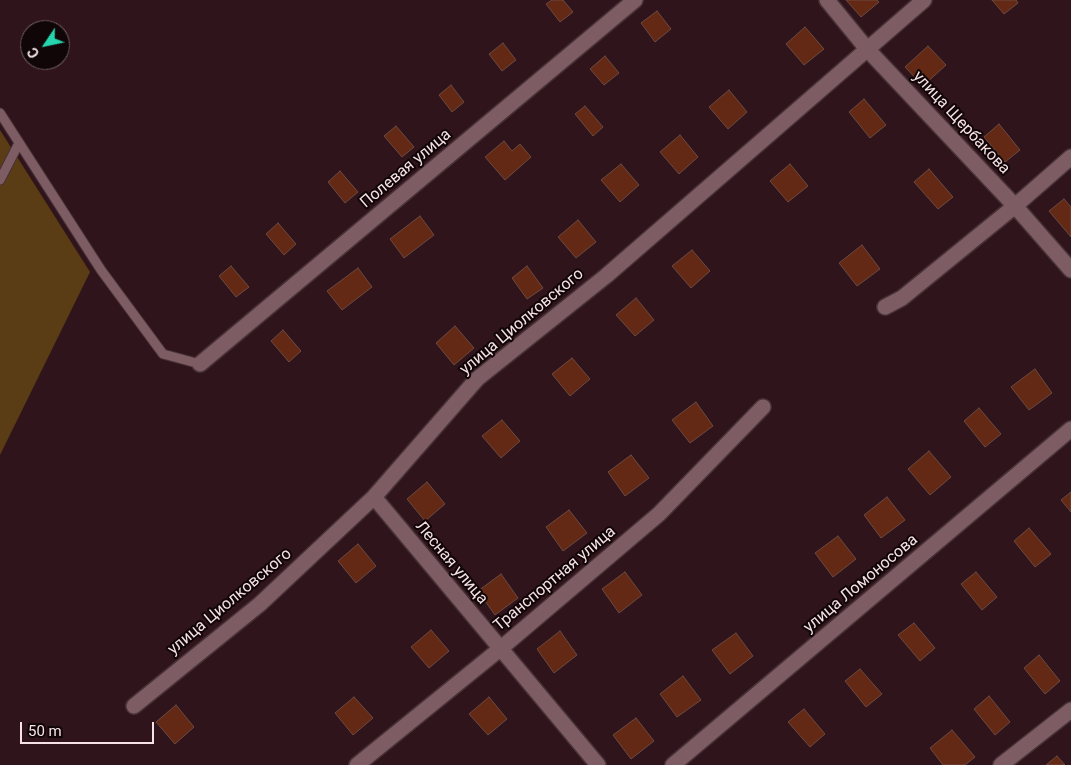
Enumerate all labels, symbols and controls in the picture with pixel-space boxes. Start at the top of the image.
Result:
north arrow [20,20,70,70]
text: С [24,45,43,61]
street label: улица Щербакова [908,67,1014,179]
street label: Полевая улица [357,125,455,213]
street label: улица Циолковского [456,265,588,379]
street label: Лесная улица [411,517,491,609]
street label: Транспортная улица [490,522,620,636]
street label: улица Ломоносова [800,531,922,637]
street label: улица Циолковского [164,545,296,659]
scale bar [22,712,156,744]
text: 50 m [28,722,62,740]

